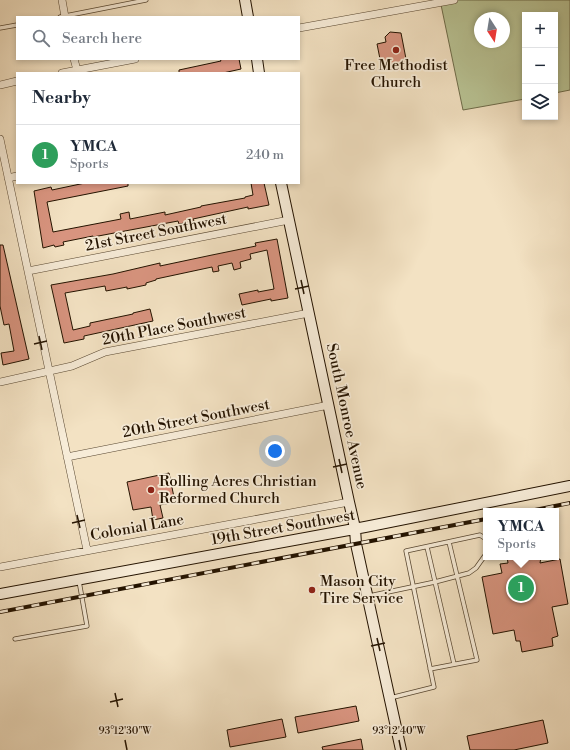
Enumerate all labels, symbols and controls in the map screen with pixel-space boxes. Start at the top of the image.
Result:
north arrow [474,12,510,48]
map controls [522,12,558,120]
button: + [522,12,558,48]
search box [16,16,300,60]
icon: search [30,27,52,49]
text: Search here [62,29,142,48]
marker: Free Methodist Church [391,45,401,55]
button: − [522,48,558,84]
place label: Free Methodist Church [344,56,448,92]
button: layers [522,84,558,120]
text: Nearby [32,87,91,109]
text: YMCA [70,137,117,156]
text: 1 [42,147,48,163]
text: 240 m [246,147,284,163]
text: Sports [70,156,109,172]
street label: 21st Street Southwest [84,209,229,256]
street label: 20th Place Southwest [100,303,248,350]
street label: South Monroe Avenue [322,341,371,491]
street label: 20th Street Southwest [121,395,272,442]
your location [265,441,285,461]
place label: Rolling Acres Christian Reformed Church [159,472,317,508]
marker: Rolling Acres Christian Reformed Church [146,485,156,495]
street label: 19th Street Southwest [209,505,357,550]
popup [483,508,559,560]
street label: Colonial Lane [89,510,185,545]
text: YMCA [497,517,545,536]
text: Sports [497,536,536,552]
place label: Mason City Tire Service [320,572,403,608]
pin: 1 [508,573,534,603]
marker: Mason City Tire Service [307,585,317,595]
text: 93°12'30"W [99,725,152,737]
text: 93°12'40"W [372,725,427,737]

